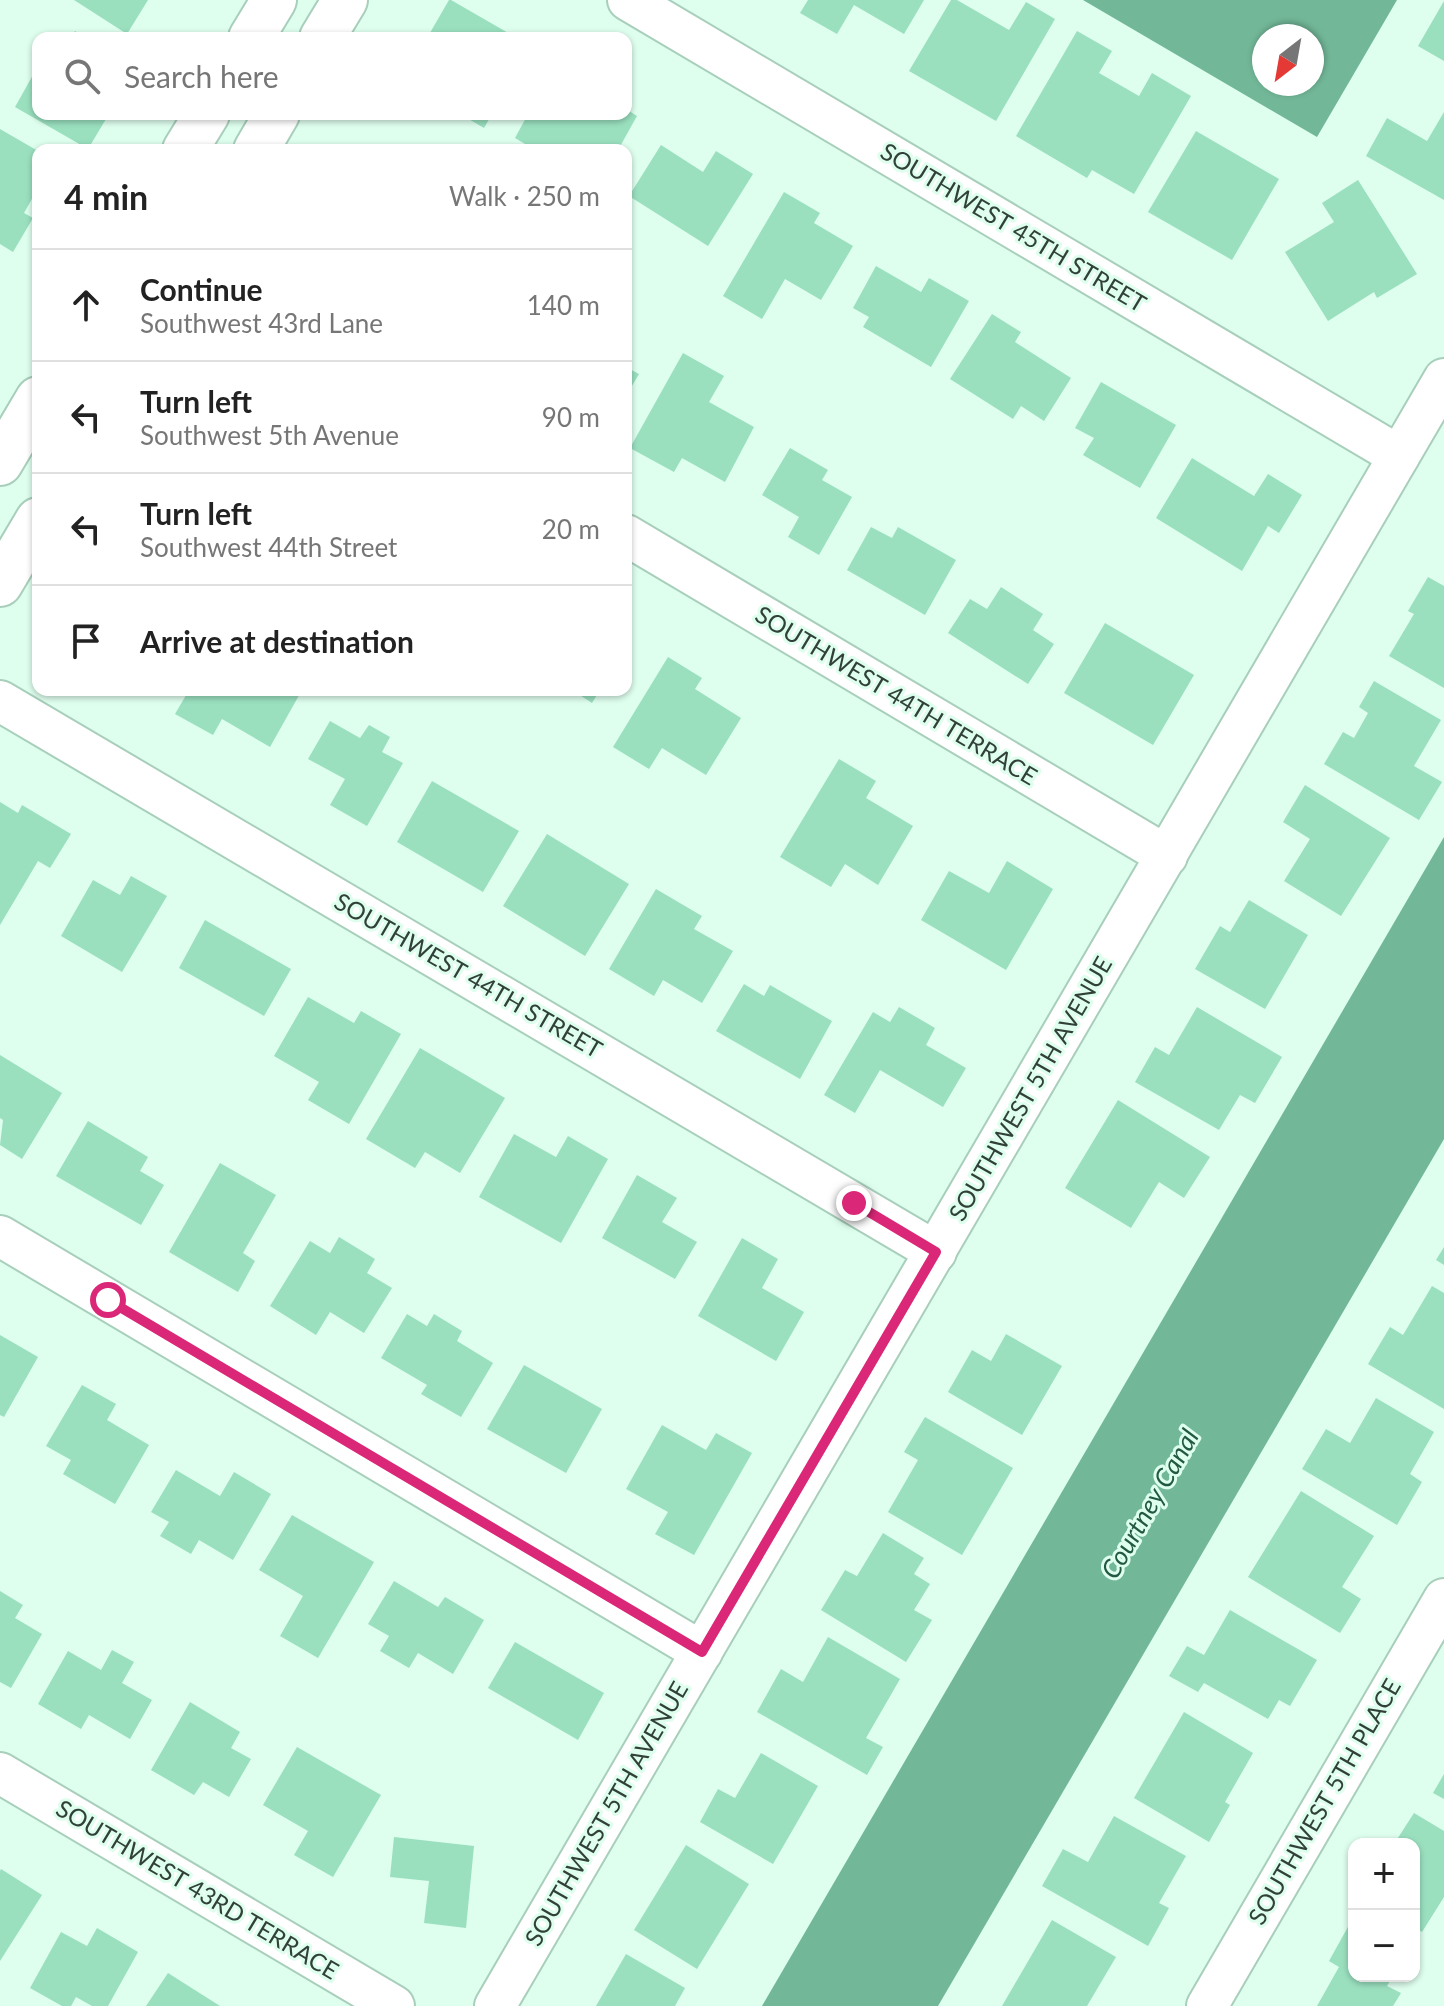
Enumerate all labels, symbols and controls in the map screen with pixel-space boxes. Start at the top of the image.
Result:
north arrow [1252,24,1324,96]
search box [32,32,632,120]
icon: search [60,54,104,98]
text: Search here [124,58,279,94]
street label: SOUTHWEST 45TH STREET [876,136,1152,318]
text: 4 min [64,176,148,217]
text: Walk · 250 m [449,180,600,212]
text: Continue [140,271,263,307]
icon: ahead [64,283,108,327]
text: 140 m [527,289,600,321]
text: Southwest 43rd Lane [140,307,383,339]
text: Turn left [140,383,252,419]
icon: left [64,395,108,439]
text: 90 m [542,401,600,433]
text: Southwest 5th Avenue [140,419,399,451]
text: Turn left [140,495,252,531]
icon: left [64,507,108,551]
text: 20 m [542,513,600,545]
text: Southwest 44th Street [140,531,397,563]
street label: SOUTHWEST 44TH TERRACE [751,599,1043,790]
icon: arrive [64,619,108,663]
text: Arrive at destination [140,623,414,659]
street label: SOUTHWEST 44TH STREET [330,886,608,1063]
street label: SOUTHWEST 5TH AVENUE [942,951,1117,1226]
route end [836,1185,872,1221]
route start [90,1282,126,1318]
water label: Courtney Canal [1093,1423,1205,1584]
street label: SOUTHWEST 5TH PLACE [1241,1673,1406,1929]
street label: SOUTHWEST 5TH AVENUE [518,1676,693,1951]
street label: SOUTHWEST 43RD TERRACE [51,1793,344,1985]
map controls [1348,1838,1420,1982]
button: + [1348,1838,1420,1910]
button: − [1348,1910,1420,1982]

